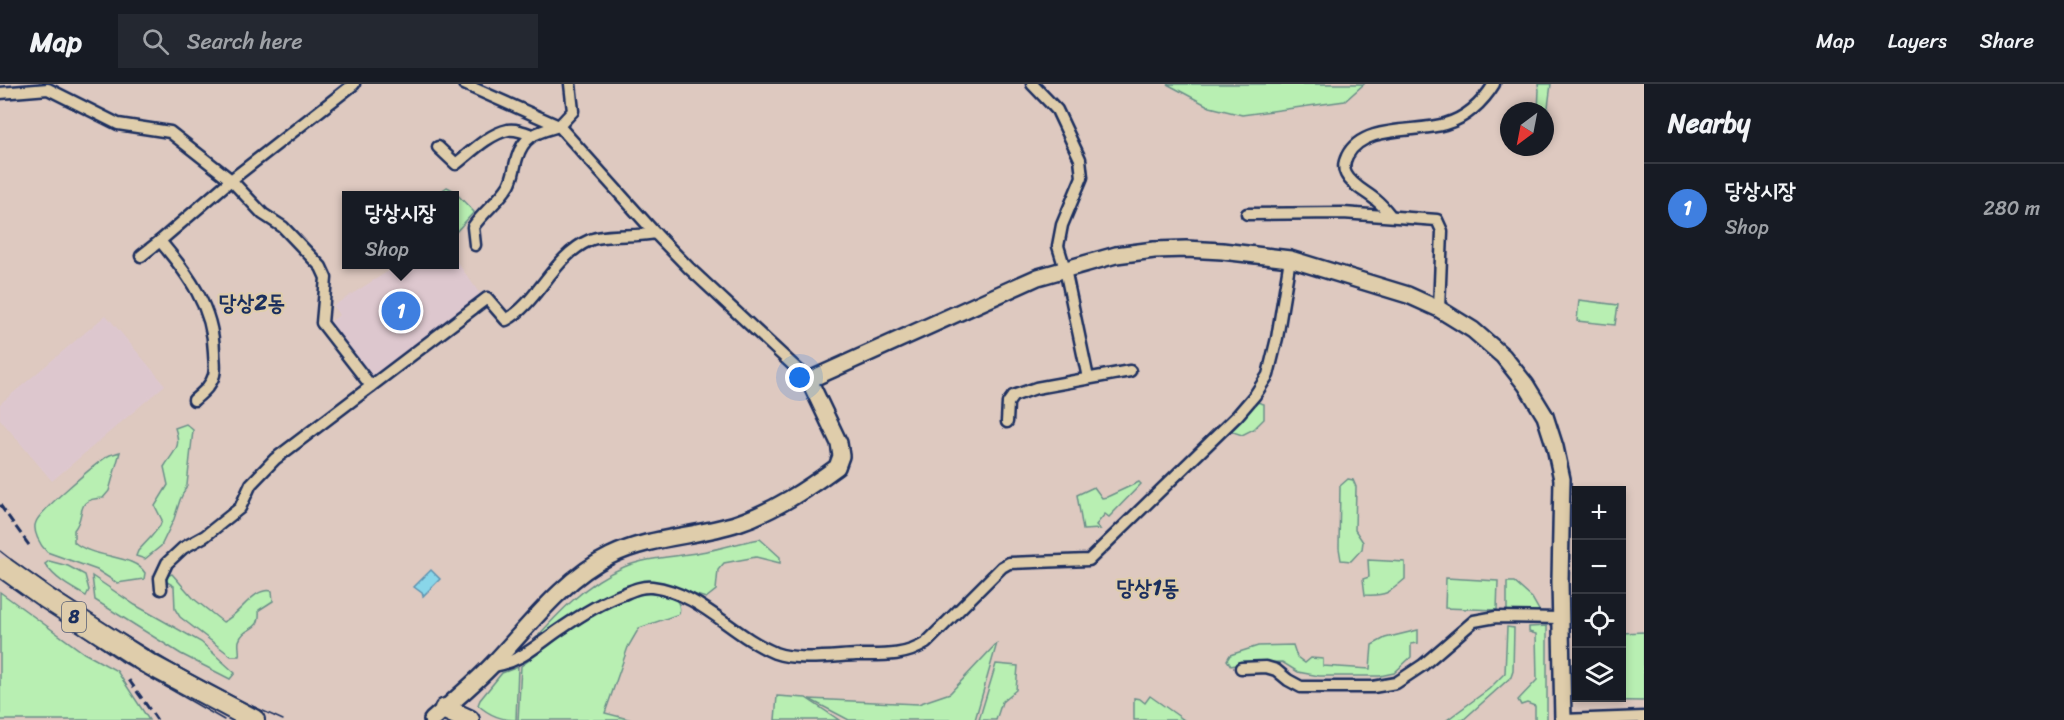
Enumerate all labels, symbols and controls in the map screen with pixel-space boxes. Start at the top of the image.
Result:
search box [118,14,538,68]
text: Map [30,17,82,66]
text: Search here [187,22,303,61]
text: Map [1816,22,1855,60]
text: Layers [1888,22,1947,60]
text: Share [1980,22,2034,60]
icon: search [139,25,172,58]
text: Nearby [1668,100,1750,146]
north arrow [1500,102,1554,156]
text: 당상시장 [1725,171,1796,210]
popup [342,191,459,269]
text: 1 [1683,191,1692,226]
text: 280 m [1983,191,2040,226]
text: 당상시장 [365,193,436,232]
text: Shop [1725,210,1769,245]
text: Shop [365,232,409,267]
district label: 당상2동 [219,283,285,322]
pin: 1 [382,288,420,334]
your location [785,363,814,392]
map controls [1572,486,1626,702]
button: + [1572,486,1626,540]
button: − [1572,540,1626,594]
district label: 당상1동 [1117,568,1180,607]
button: locate [1572,594,1626,648]
road number: 8 [62,602,86,632]
button: layers [1572,648,1626,702]

